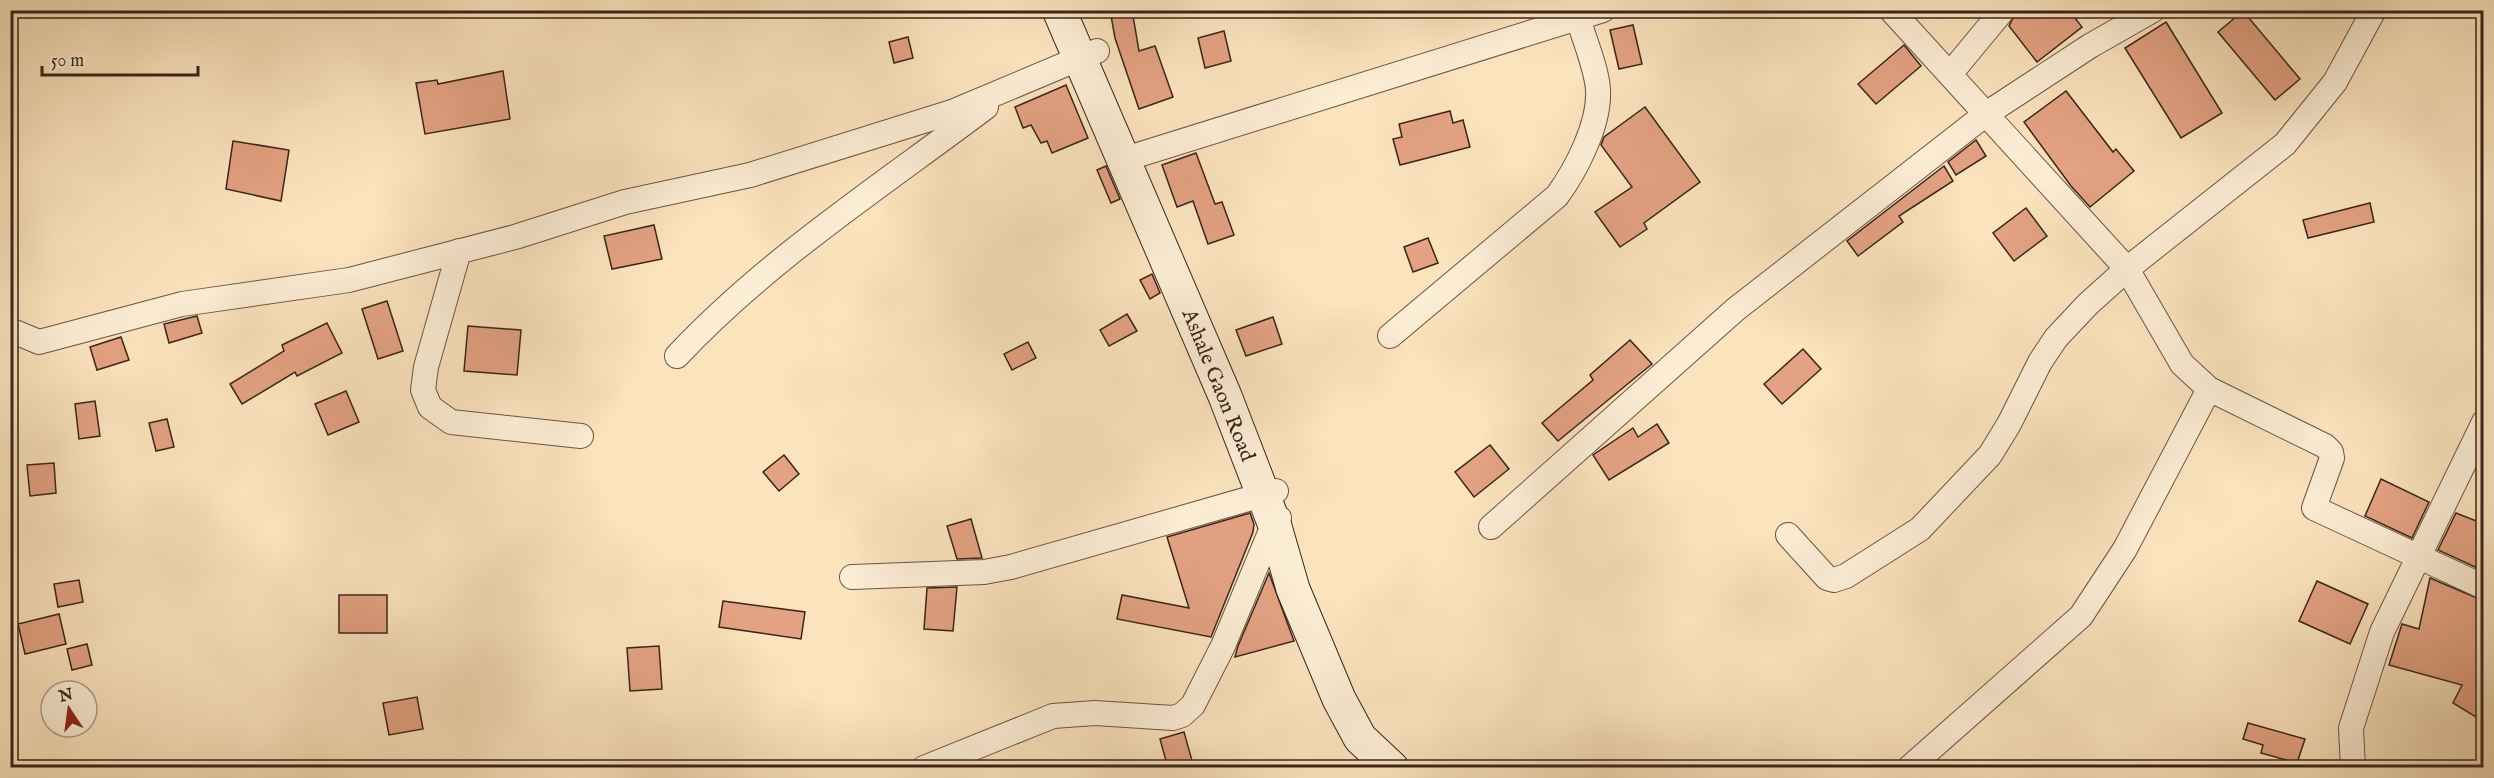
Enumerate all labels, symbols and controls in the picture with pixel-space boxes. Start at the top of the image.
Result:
scale bar [42,39,198,77]
text: 50 m [51,50,84,73]
street label: Ashale Gaon Road [1174,304,1261,466]
north arrow [39,679,99,739]
text: N [56,685,75,708]

